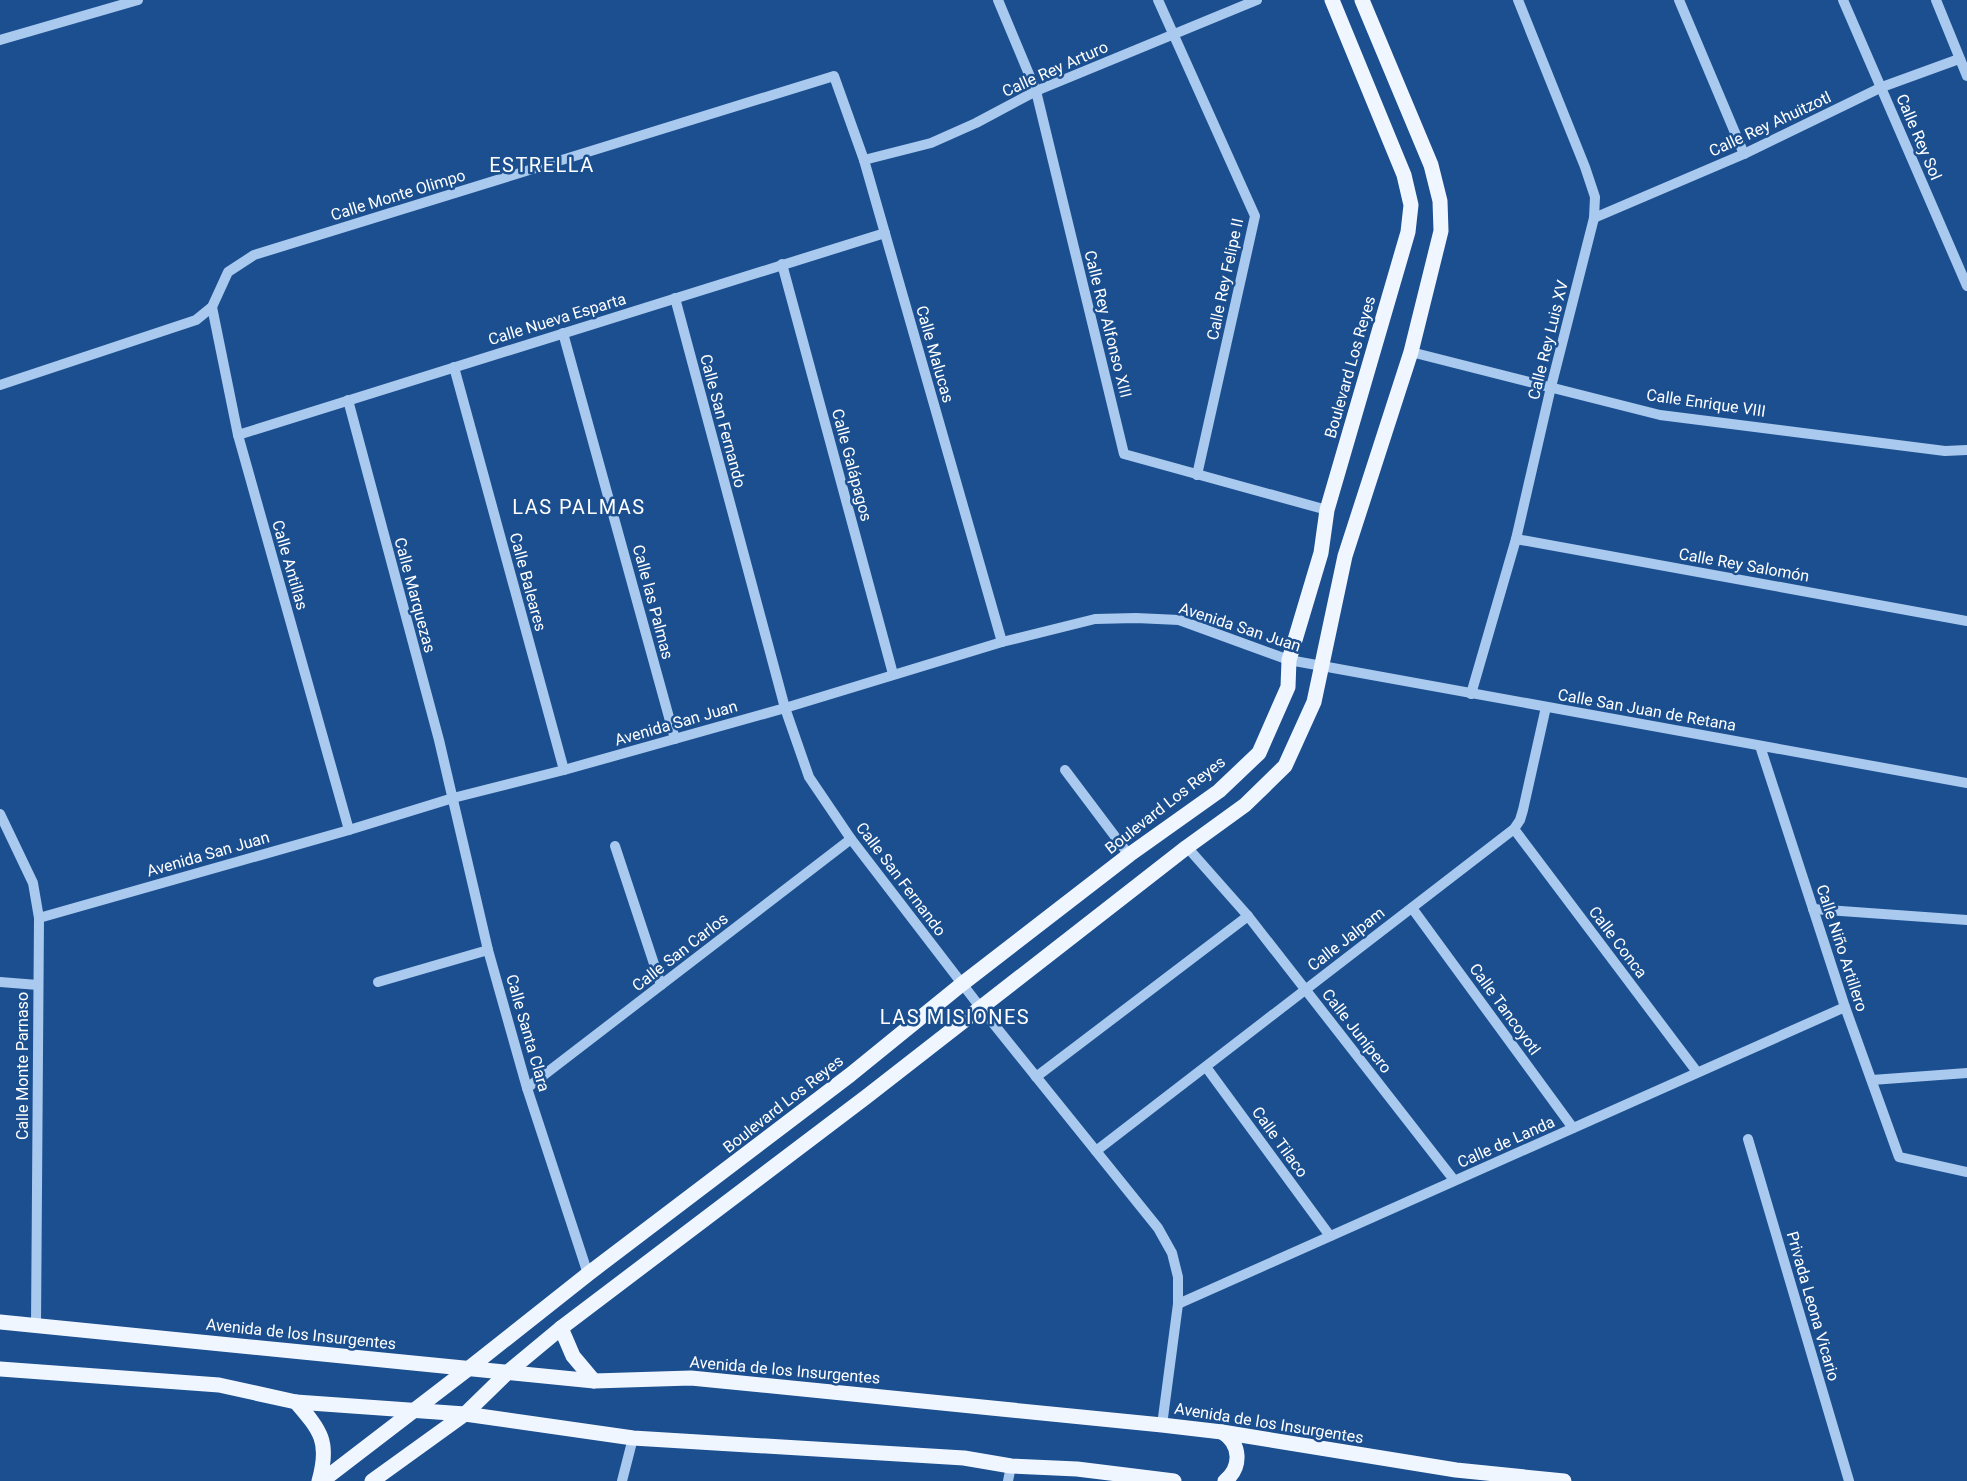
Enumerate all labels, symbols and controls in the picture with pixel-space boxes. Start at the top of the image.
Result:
street label: Calle Rey Arturo [999,37,1111,101]
street label: Calle Rey Ahuitzotl [1706,87,1834,161]
street label: Calle Rey Sol [1892,91,1946,183]
district label: ESTRELLA [489,153,595,177]
street label: Calle Monte Olimpo [328,165,468,225]
street label: Calle Rey Felipe II [1203,216,1247,342]
street label: Calle Rey Alfonso XIII [1080,248,1136,400]
street label: Calle Rey Luis XV [1524,278,1572,402]
street label: Calle Nueva Esparta [486,289,628,349]
street label: Boulevard Los Reyes [1321,294,1379,440]
street label: Calle Malucas [912,303,958,405]
street label: Calle San Fernando [696,352,750,490]
street label: Calle Enrique VIII [1645,385,1767,421]
street label: Calle Galápagos [828,407,876,523]
district label: LAS PALMAS [512,495,646,519]
street label: Calle Antillas [268,518,312,612]
street label: Calle Baleares [506,531,550,633]
street label: Calle Marquezas [390,535,440,655]
street label: Calle las Palmas [629,543,677,661]
street label: Calle Rey Salomón [1677,544,1811,586]
street label: Avenida San Juan [1177,598,1303,656]
street label: Calle San Juan de Retana [1556,685,1738,735]
street label: Avenida San Juan [612,696,740,750]
street label: Boulevard Los Reyes [1101,752,1229,858]
street label: Calle San Fernando [852,818,950,940]
street label: Avenida San Juan [144,827,272,881]
street label: Calle Niño Artillero [1812,882,1872,1014]
street label: Calle Conca [1585,902,1651,982]
street label: Calle Jalpam [1304,903,1388,975]
street label: Calle San Carlos [628,909,732,995]
street label: Calle Tancoyotl [1465,960,1545,1058]
street label: Calle Santa Clara [502,972,554,1094]
street label: Calle Junípero [1318,985,1396,1077]
street label: Calle Monte Parnaso [13,992,32,1140]
district label: LAS MISIONES [880,1005,1030,1029]
street label: Boulevard Los Reyes [719,1051,847,1157]
street label: Calle Tilaco [1248,1103,1312,1181]
street label: Calle de Landa [1454,1112,1558,1172]
street label: Privada Leona Vicario [1783,1229,1843,1383]
street label: Avenida de los Insurgentes [205,1315,397,1353]
street label: Avenida de los Insurgentes [689,1352,881,1388]
street label: Avenida de los Insurgentes [1173,1399,1365,1447]

